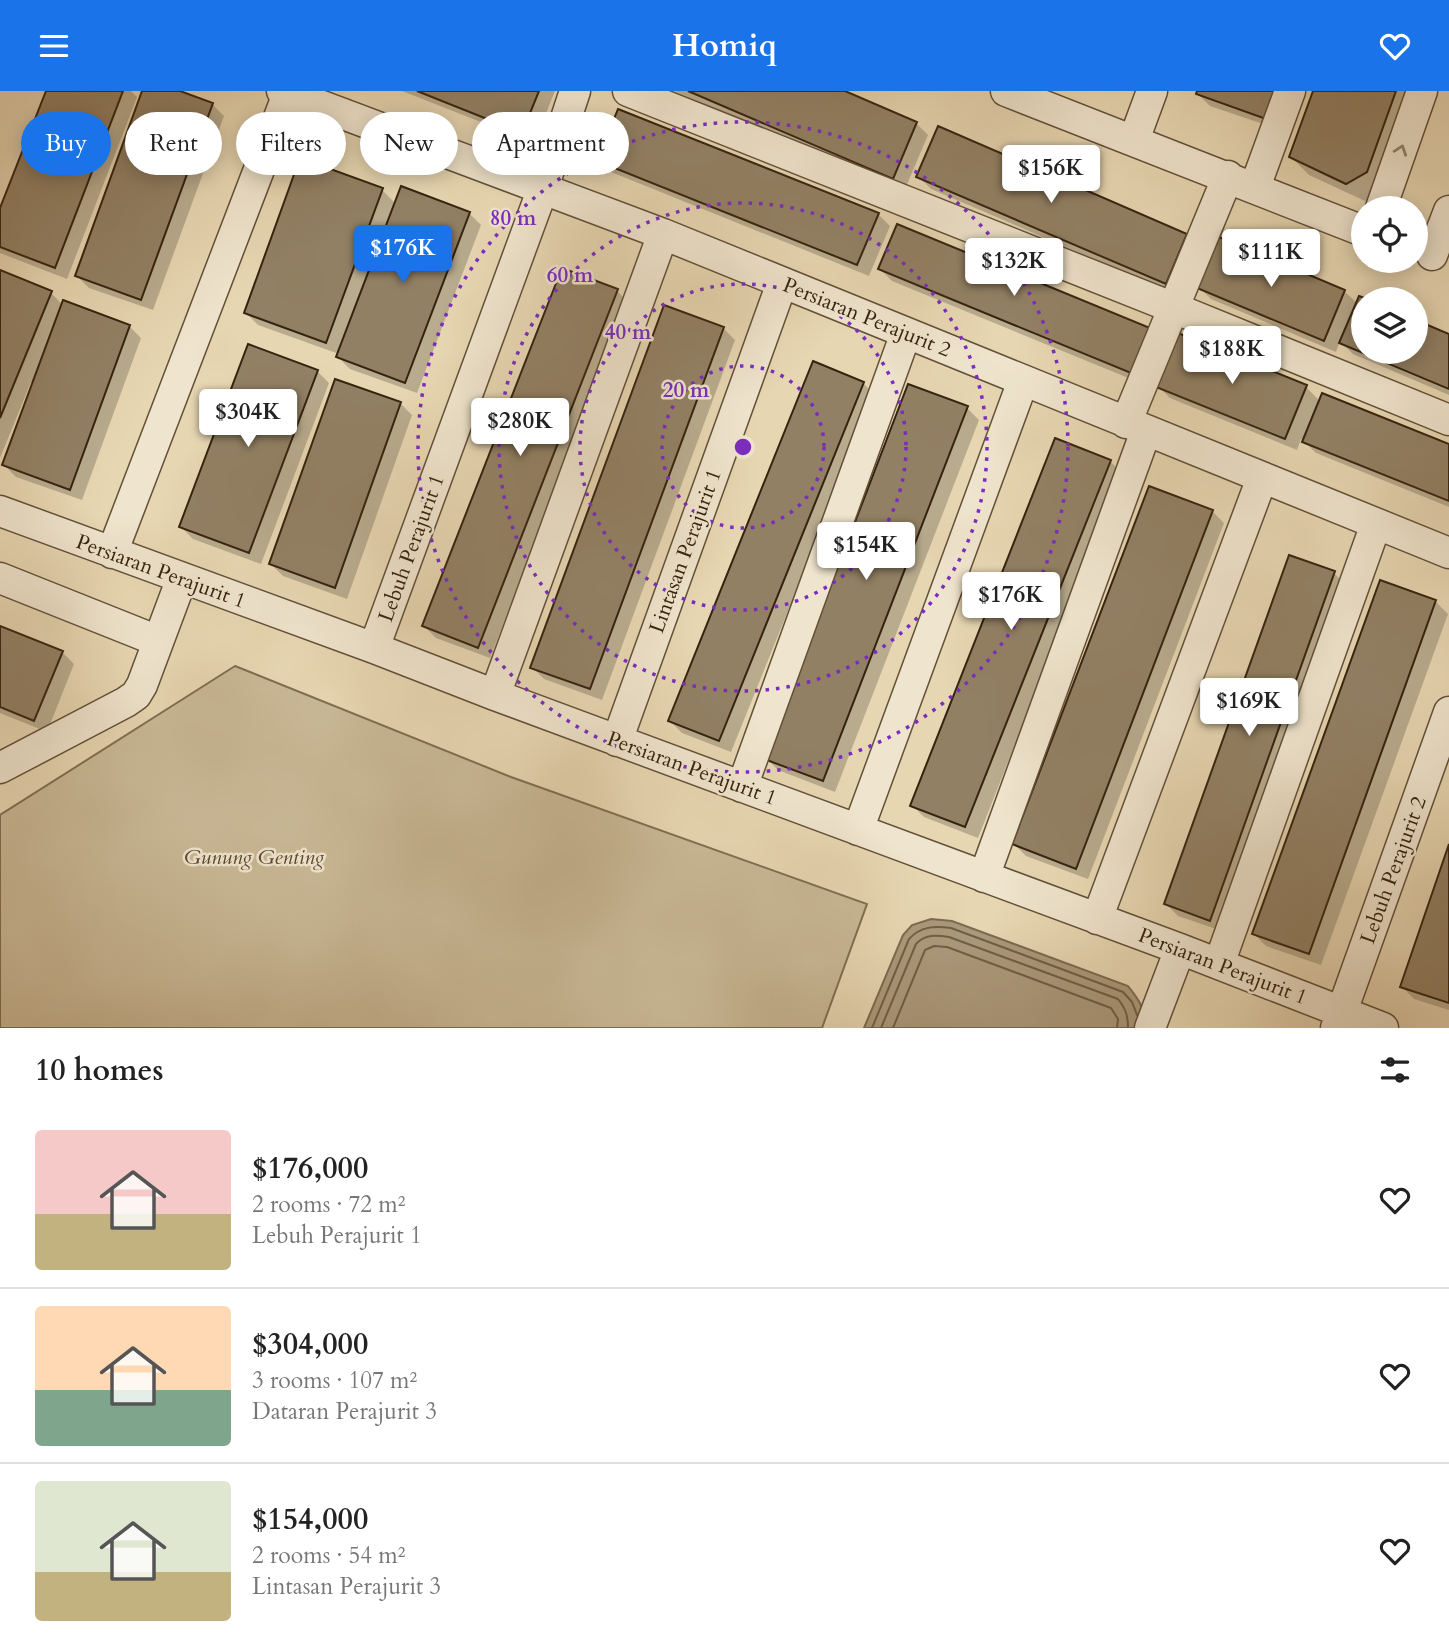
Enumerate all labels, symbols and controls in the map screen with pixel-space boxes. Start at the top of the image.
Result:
text: Homiq [672,24,777,68]
icon: menu [35,27,73,65]
icon: heart [1376,27,1414,65]
chip: Buy [21,112,111,175]
chip: Rent [125,112,222,175]
chip: Filters [236,112,346,175]
chip: New [360,112,458,175]
chip: Apartment [472,112,629,175]
one-way arrow [1393,144,1407,156]
pin: $156K [1002,145,1100,205]
text: $156K [1018,152,1084,183]
map controls [1351,196,1428,364]
button: locate [1351,196,1428,273]
text: 80 m [490,204,537,233]
pin: $176K [354,225,452,285]
pin: $111K [1222,229,1320,289]
text: $176K [370,232,436,263]
text: $111K [1238,236,1304,267]
pin: $132K [965,239,1063,298]
text: $132K [981,245,1047,276]
text: 60 m [547,261,594,290]
street label: Persiaran Perajurit 2 [779,271,955,364]
button: layers [1351,287,1428,364]
text: 40 m [605,318,652,347]
pin: $188K [1183,327,1281,386]
text: $188K [1199,333,1265,364]
text: 20 m [663,376,710,405]
pin: $304K [199,389,297,449]
text: $304K [215,396,281,427]
pin: $280K [471,399,569,458]
text: $280K [487,405,553,436]
centre of rings [731,435,755,459]
street label: Lintasan Perajurit 1 [642,465,729,637]
street label: Lebuh Perajurit 1 [371,470,452,626]
pin: $154K [817,523,915,582]
street label: Persiaran Perajurit 1 [72,527,250,616]
text: $154K [833,529,899,560]
pin: $176K [962,573,1060,632]
text: $176K [978,579,1044,610]
pin: $169K [1200,679,1298,738]
text: $169K [1216,685,1282,716]
street label: Persiaran Perajurit 1 [603,724,781,813]
street label: Lebuh Perajurit 2 [1353,792,1434,948]
park label: Gunung Genting [184,843,325,872]
street label: Persiaran Perajurit 1 [1134,921,1311,1012]
text: 10 homes [35,1050,164,1091]
icon: filters [1376,1051,1414,1089]
text: $176,000 [252,1148,368,1189]
icon: home [91,1158,175,1242]
icon: heart [1376,1181,1414,1219]
text: 2 rooms · 72 m² [252,1189,405,1220]
text: Lebuh Perajurit 1 [252,1220,422,1251]
text: $304,000 [252,1324,368,1365]
icon: home [91,1334,175,1418]
icon: heart [1376,1357,1414,1395]
text: 3 rooms · 107 m² [252,1365,417,1396]
text: Dataran Perajurit 3 [252,1396,437,1427]
text: $154,000 [252,1499,368,1540]
icon: home [91,1509,175,1593]
icon: heart [1376,1532,1414,1570]
text: 2 rooms · 54 m² [252,1540,405,1571]
text: Lintasan Perajurit 3 [252,1571,441,1602]

